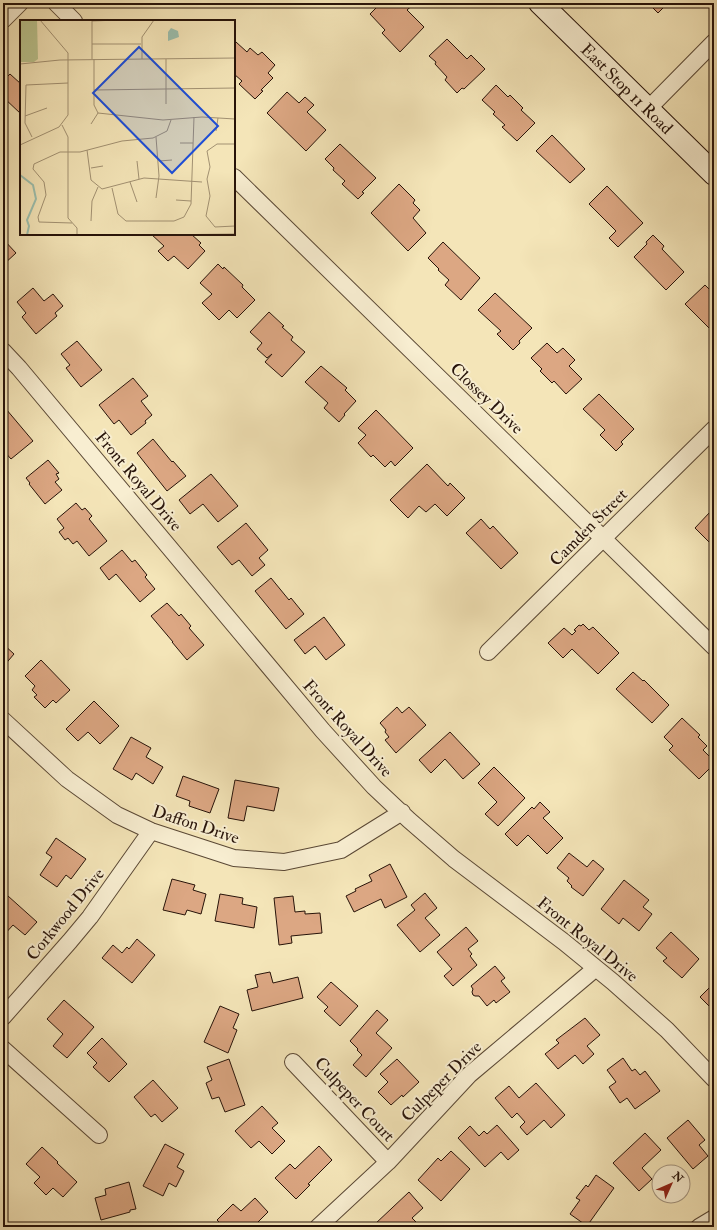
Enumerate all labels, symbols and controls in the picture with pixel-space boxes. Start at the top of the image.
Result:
inset map [20,20,235,235]
street label: East Stop 11 Road [576,39,678,139]
street label: Clossey Drive [445,358,528,439]
street label: Front Royal Drive [90,427,186,536]
street label: Camden Street [545,484,632,571]
street label: Front Royal Drive [298,675,397,782]
street label: Daffon Drive [150,801,242,848]
street label: Corkwood Drive [22,864,109,965]
street label: Front Royal Drive [532,892,642,987]
street label: Culpeper Drive [397,1037,487,1127]
street label: Culpeper Court [309,1053,399,1147]
north arrow [651,1164,691,1204]
text: N [669,1168,687,1186]

